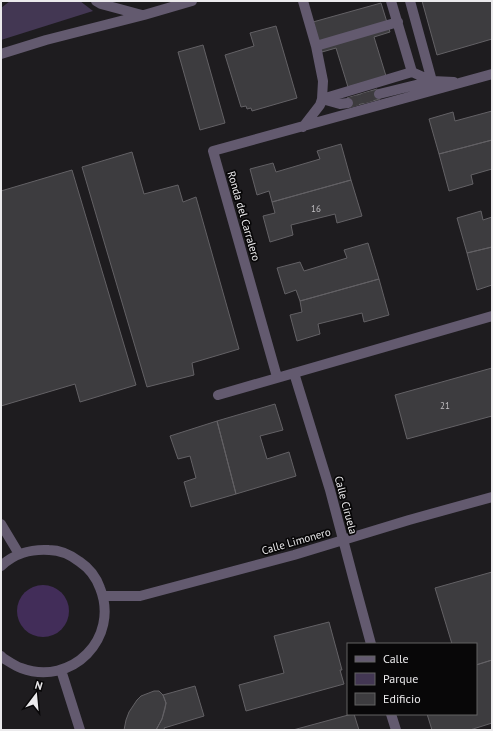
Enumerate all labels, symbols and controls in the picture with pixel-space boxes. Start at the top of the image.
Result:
street label: Ronda del Carralero [224,169,264,263]
house number: 16 [311,203,321,214]
house number: 21 [440,400,450,411]
street label: Calle Ciruela [332,474,360,536]
street label: Calle Limonero [260,524,332,558]
legend [347,643,477,715]
text: Calle [383,651,409,666]
text: Parque [383,671,418,686]
north arrow [16,675,56,715]
text: N [33,678,44,693]
text: Edificio [383,691,421,706]

